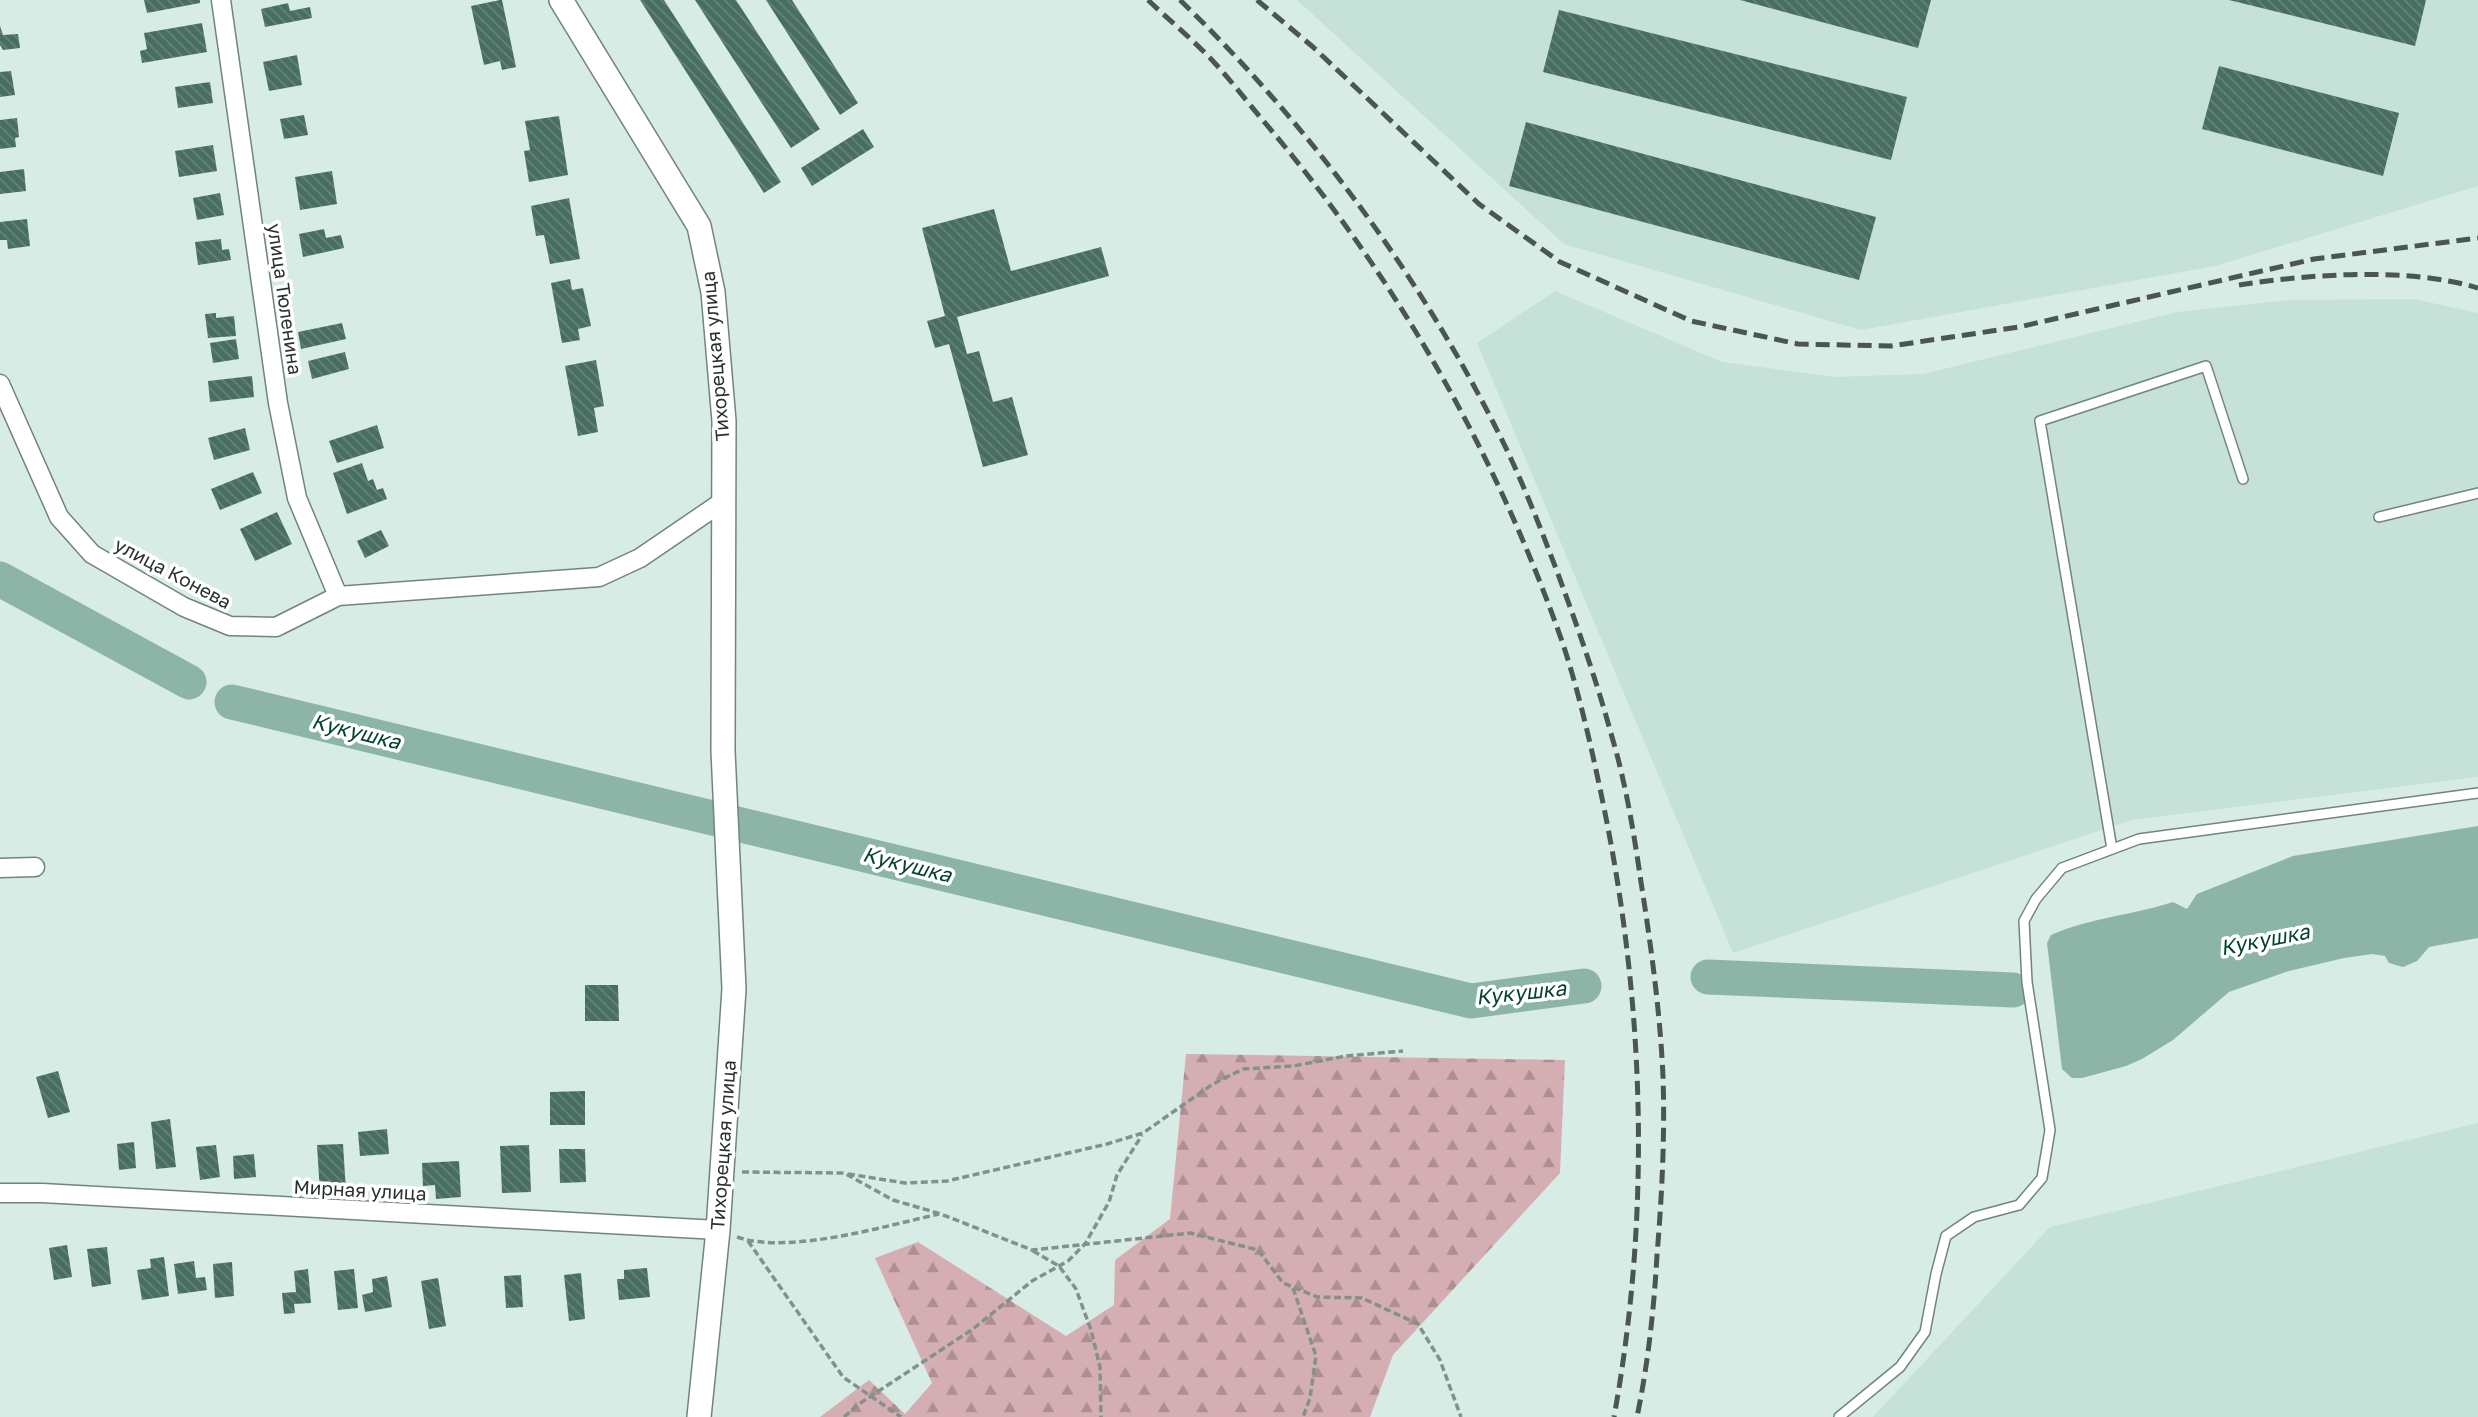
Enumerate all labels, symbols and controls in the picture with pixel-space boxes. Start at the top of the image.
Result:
street label: улица Тюленина [263,222,308,376]
street label: Тихорецкая улица [696,270,733,442]
street label: улица Конева [111,532,236,613]
water label: Кукушка [309,707,404,755]
water label: Кукушка [860,840,955,888]
water label: Кукушка [2218,917,2313,960]
water label: Кукушка [1475,974,1568,1010]
street label: Тихорецкая улица [705,1059,740,1231]
street label: Мирная улица [293,1175,427,1204]

